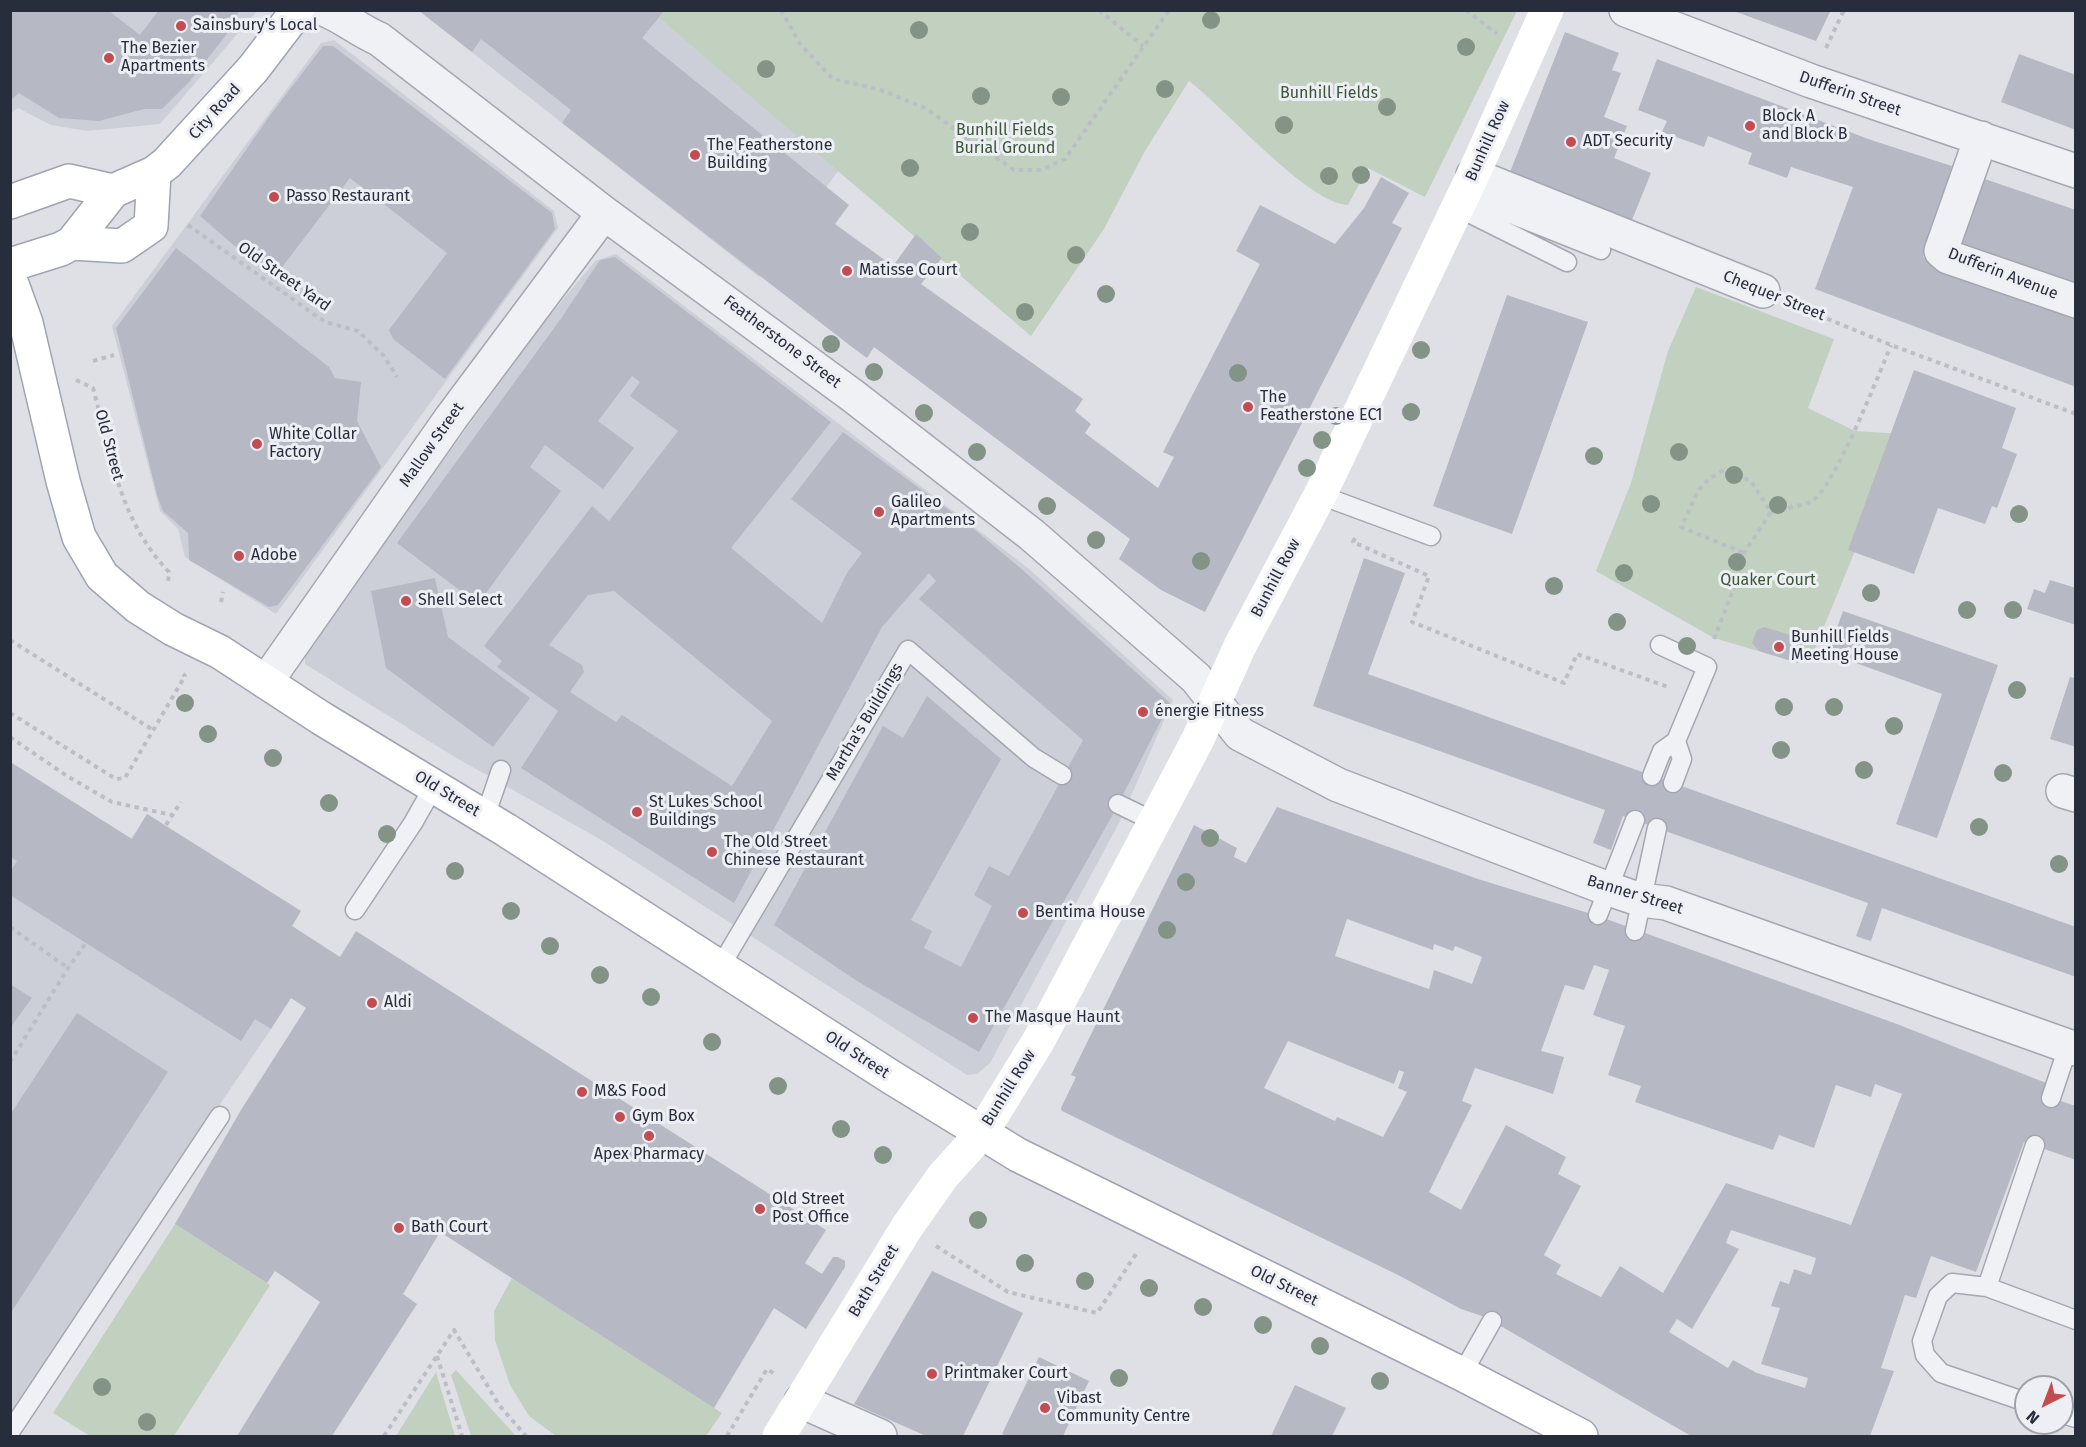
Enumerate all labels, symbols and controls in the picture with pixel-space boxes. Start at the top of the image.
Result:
place label: Sainsbury's Local [193,16,317,36]
marker: Sainsbury's Local [174,19,188,33]
place label: The Bezier Apartments [121,39,205,77]
marker: The Bezier Apartments [102,51,116,65]
street label: Dufferin Street [1796,68,1904,120]
street label: City Road [185,80,245,144]
park label: Bunhill Fields [1280,84,1378,104]
street label: Bunhill Row [1462,98,1514,184]
place label: Block A and Block B [1762,107,1847,145]
marker: Block A and Block B [1743,119,1757,133]
park label: Bunhill Fields Burial Ground [955,121,1055,159]
place label: ADT Security [1583,132,1673,152]
marker: ADT Security [1564,135,1578,149]
place label: The Featherstone Building [707,136,832,174]
marker: The Featherstone Building [688,148,702,162]
place label: Passo Restaurant [286,187,410,207]
marker: Passo Restaurant [267,190,281,204]
street label: Old Street Yard [234,238,334,316]
street label: Dufferin Avenue [1945,244,2061,304]
place label: Matisse Court [859,261,957,281]
marker: Matisse Court [840,264,854,278]
street label: Chequer Street [1720,267,1828,325]
street label: Featherstone Street [719,291,845,393]
place label: The Featherstone EC1 [1260,388,1382,426]
street label: Mallow Street [396,399,468,491]
marker: The Featherstone EC1 [1241,400,1255,414]
street label: Old Street [90,407,128,483]
place label: White Collar Factory [269,425,357,463]
marker: White Collar Factory [250,437,264,451]
place label: Galileo Apartments [891,493,975,531]
marker: Galileo Apartments [872,505,886,519]
street label: Bunhill Row [1247,535,1305,621]
place label: Adobe [251,546,297,566]
marker: Adobe [232,549,246,563]
park label: Quaker Court [1720,571,1816,591]
place label: Shell Select [418,591,503,611]
marker: Shell Select [399,594,413,608]
place label: Bunhill Fields Meeting House [1791,628,1899,666]
marker: Bunhill Fields Meeting House [1772,640,1786,654]
street label: Martha's Buildings [822,660,908,784]
place label: énergie Fitness [1155,702,1264,722]
marker: énergie Fitness [1136,705,1150,719]
street label: Old Street [411,767,483,821]
place label: St Lukes School Buildings [649,793,762,831]
marker: St Lukes School Buildings [630,805,644,819]
place label: The Old Street Chinese Restaurant [724,833,864,871]
marker: The Old Street Chinese Restaurant [705,845,719,859]
street label: Banner Street [1585,871,1685,919]
place label: Bentima House [1035,903,1145,923]
marker: Bentima House [1016,906,1030,920]
place label: Aldi [384,993,412,1013]
marker: Aldi [365,996,379,1010]
place label: The Masque Haunt [985,1008,1120,1028]
marker: The Masque Haunt [966,1011,980,1025]
street label: Old Street [821,1027,893,1083]
street label: Bunhill Row [978,1046,1040,1130]
place label: M&S Food [594,1082,667,1102]
marker: M&S Food [575,1085,589,1099]
place label: Gym Box [632,1107,695,1127]
marker: Gym Box [613,1110,627,1124]
marker: Apex Pharmacy [642,1129,656,1143]
place label: Apex Pharmacy [594,1145,704,1165]
place label: Old Street Post Office [772,1190,849,1228]
marker: Old Street Post Office [753,1202,767,1216]
place label: Bath Court [411,1218,488,1238]
marker: Bath Court [392,1221,406,1235]
street label: Bath Street [845,1241,903,1321]
street label: Old Street [1247,1261,1321,1311]
place label: Printmaker Court [944,1364,1068,1384]
marker: Printmaker Court [925,1367,939,1381]
north arrow [2014,1375,2074,1435]
place label: Vibast Community Centre [1057,1389,1190,1427]
marker: Vibast Community Centre [1038,1401,1052,1415]
text: N [2023,1407,2043,1428]

